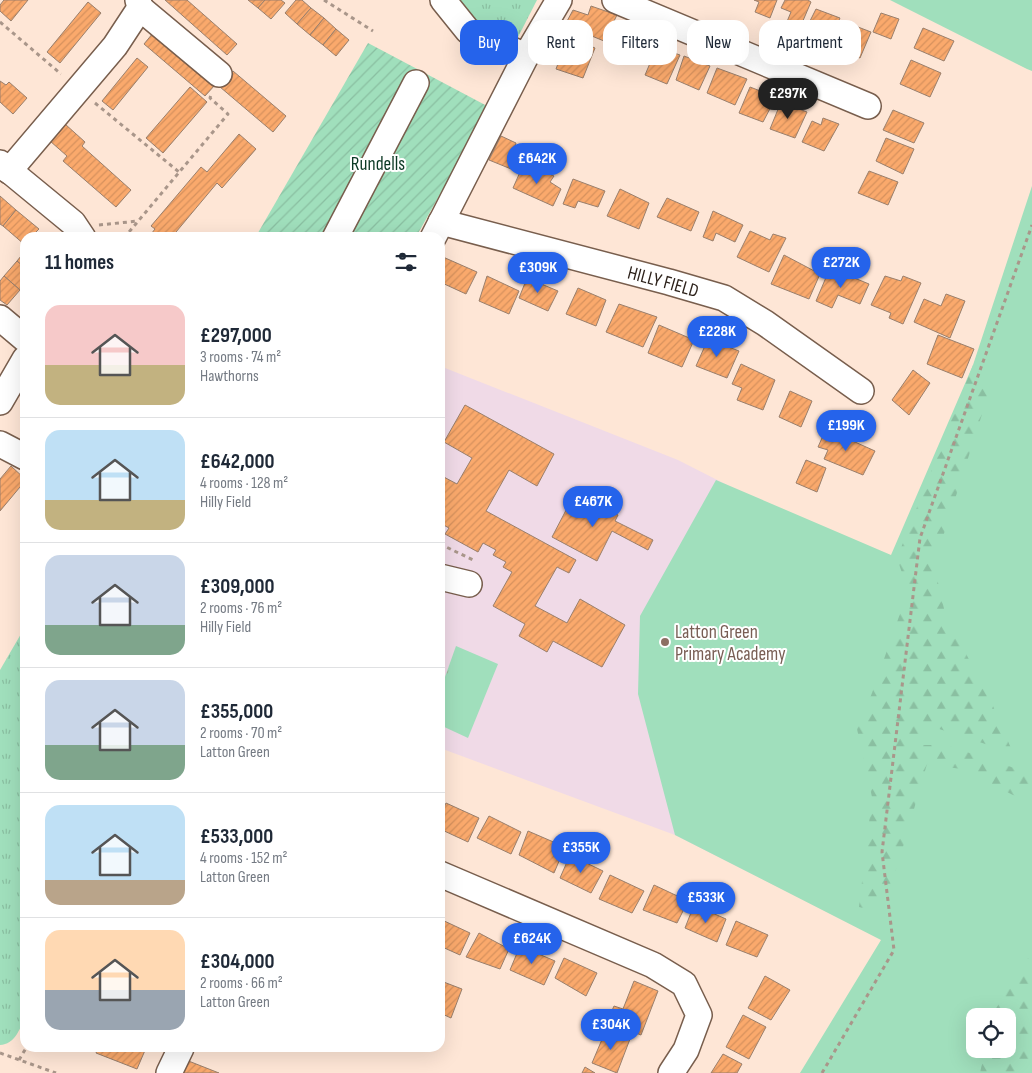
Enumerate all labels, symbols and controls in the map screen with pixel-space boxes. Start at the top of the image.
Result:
chip: Buy [460,20,518,65]
chip: Rent [528,20,593,65]
chip: Filters [603,20,677,65]
chip: New [687,20,749,65]
chip: Apartment [759,20,861,65]
pin: £297K [753,78,823,120]
text: £297K [769,84,807,103]
pin: £642K [502,142,572,185]
text: £642K [518,149,556,168]
park label: Rundells [351,153,405,176]
pin: £272K [806,246,876,289]
icon: filters [392,248,420,276]
text: 11 homes [45,250,114,275]
pin: £309K [503,252,573,294]
text: £272K [822,253,860,272]
text: £309K [519,258,557,277]
street label: HILLY FIELD [625,262,701,303]
pin: £228K [682,316,752,358]
text: £228K [698,322,736,341]
text: £297,000 [200,323,272,348]
icon: home [85,325,145,385]
text: 3 rooms · 74 m² [200,348,281,367]
text: Hawthorns [200,367,259,386]
pin: £199K [811,410,881,452]
text: £199K [827,416,865,435]
text: £642,000 [200,449,275,474]
icon: home [85,450,145,510]
text: 4 rooms · 128 m² [200,474,288,493]
pin: £467K [558,486,628,528]
text: £467K [574,492,612,511]
text: Hilly Field [200,493,251,512]
text: £309,000 [200,574,275,599]
icon: home [85,575,145,635]
text: 2 rooms · 76 m² [200,599,282,618]
text: Hilly Field [200,618,251,637]
place label: Latton Green Primary Academy [675,621,786,666]
marker: Latton Green Primary Academy [659,636,671,648]
text: £355,000 [200,699,273,724]
icon: home [85,700,145,760]
text: 2 rooms · 70 m² [200,724,282,743]
text: Latton Green [200,743,270,762]
text: £533,000 [200,824,273,849]
icon: home [85,825,145,885]
pin: £355K [546,832,616,874]
text: £355K [562,838,600,857]
text: 4 rooms · 152 m² [200,849,288,868]
text: Latton Green [200,868,270,887]
pin: £533K [671,882,741,924]
text: £533K [687,888,725,907]
pin: £624K [497,922,567,965]
text: £624K [513,929,551,948]
text: £304,000 [200,949,275,974]
icon: home [85,950,145,1010]
text: 2 rooms · 66 m² [200,974,283,993]
text: Latton Green [200,993,270,1012]
pin: £304K [576,1008,646,1051]
map controls [966,1008,1016,1058]
button: locate [966,1008,1016,1058]
text: £304K [592,1015,630,1034]

